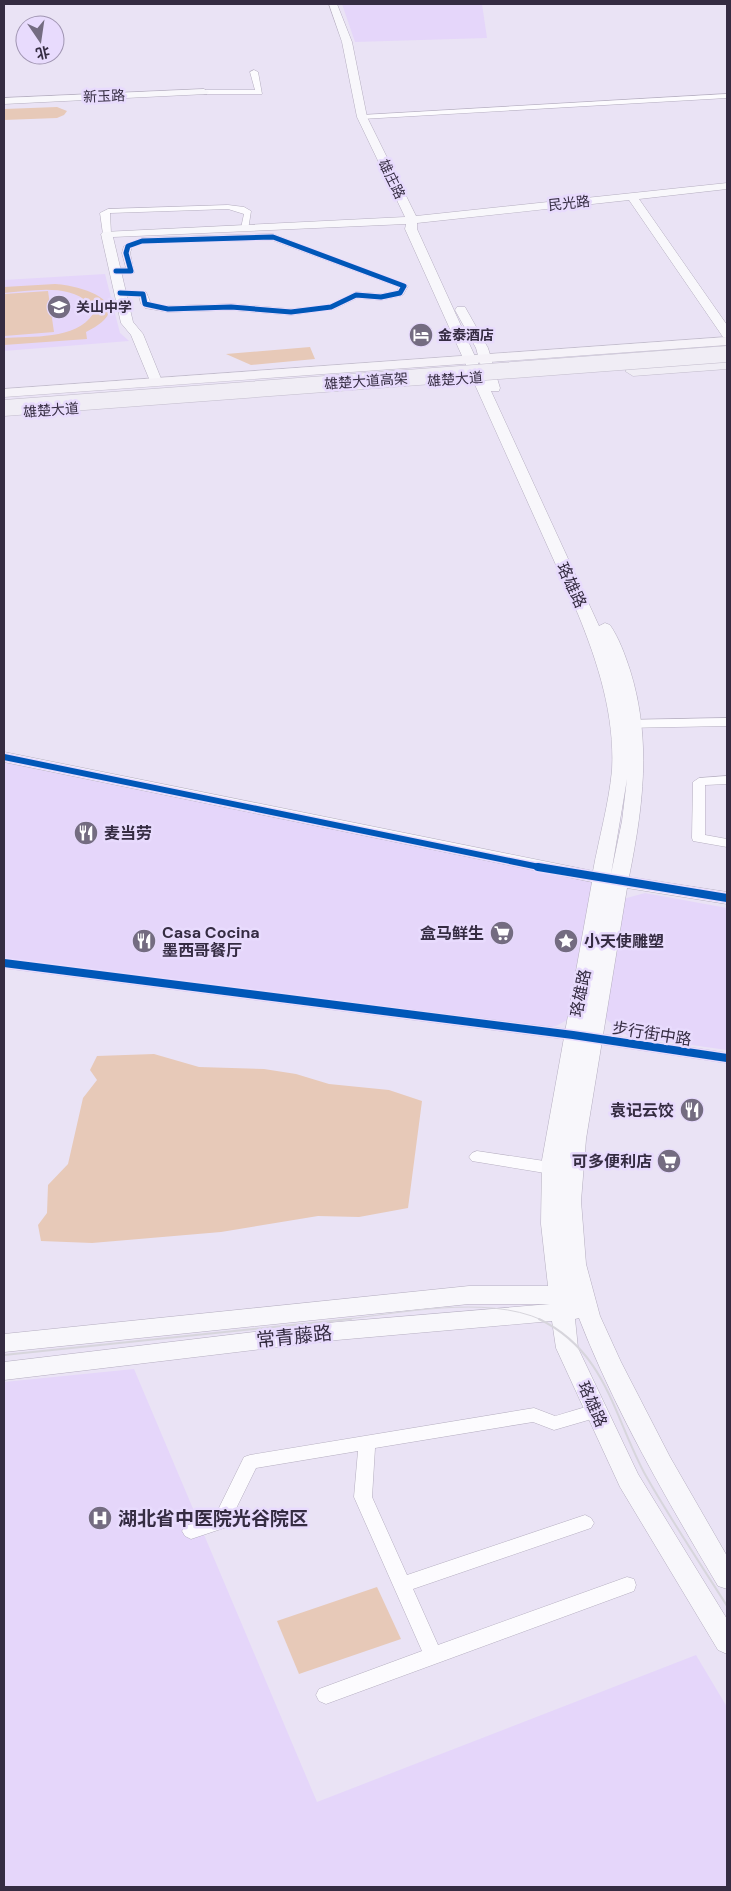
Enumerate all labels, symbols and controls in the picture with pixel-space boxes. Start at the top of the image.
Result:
north arrow [15,15,65,65]
text: 北 [34,42,52,63]
street label: 新玉路 [83,86,125,106]
street label: 雄庄路 [375,156,409,202]
street label: 民光路 [547,192,591,214]
school or university icon: 关山中学 [46,294,72,320]
place label: 关山中学 [76,298,132,316]
hotel icon: 金泰酒店 [408,322,434,348]
place label: 金泰酒店 [438,326,494,344]
street label: 雄楚大道 [426,368,484,390]
street label: 雄楚大道高架 [323,369,409,393]
street label: 雄楚大道 [22,399,80,421]
street label: 珞雄路 [552,559,591,611]
restaurant icon: 麦当劳 [73,820,99,846]
place label: 麦当劳 [104,823,152,844]
supermarket icon: 盒马鲜生 [489,920,515,946]
place label: Casa Cocina 墨西哥餐厅 [162,922,260,961]
place label: 盒马鲜生 [420,923,484,944]
restaurant icon: Casa Cocina 墨西哥餐厅 [131,928,157,954]
place icon: 小天使雕塑 [553,928,579,954]
place label: 小天使雕塑 [584,931,664,952]
street label: 珞雄路 [566,968,595,1019]
street label: 步行街中路 [611,1017,693,1050]
restaurant icon: 袁记云饺 [679,1097,705,1123]
place label: 袁记云饺 [610,1100,674,1121]
supermarket icon: 可多便利店 [656,1148,682,1174]
place label: 可多便利店 [572,1151,652,1172]
street label: 常青藤路 [255,1320,333,1353]
street label: 珞雄路 [573,1378,612,1430]
hospital icon: 湖北省中医院光谷院区 [87,1505,113,1531]
place label: 湖北省中医院光谷院区 [118,1506,308,1531]

